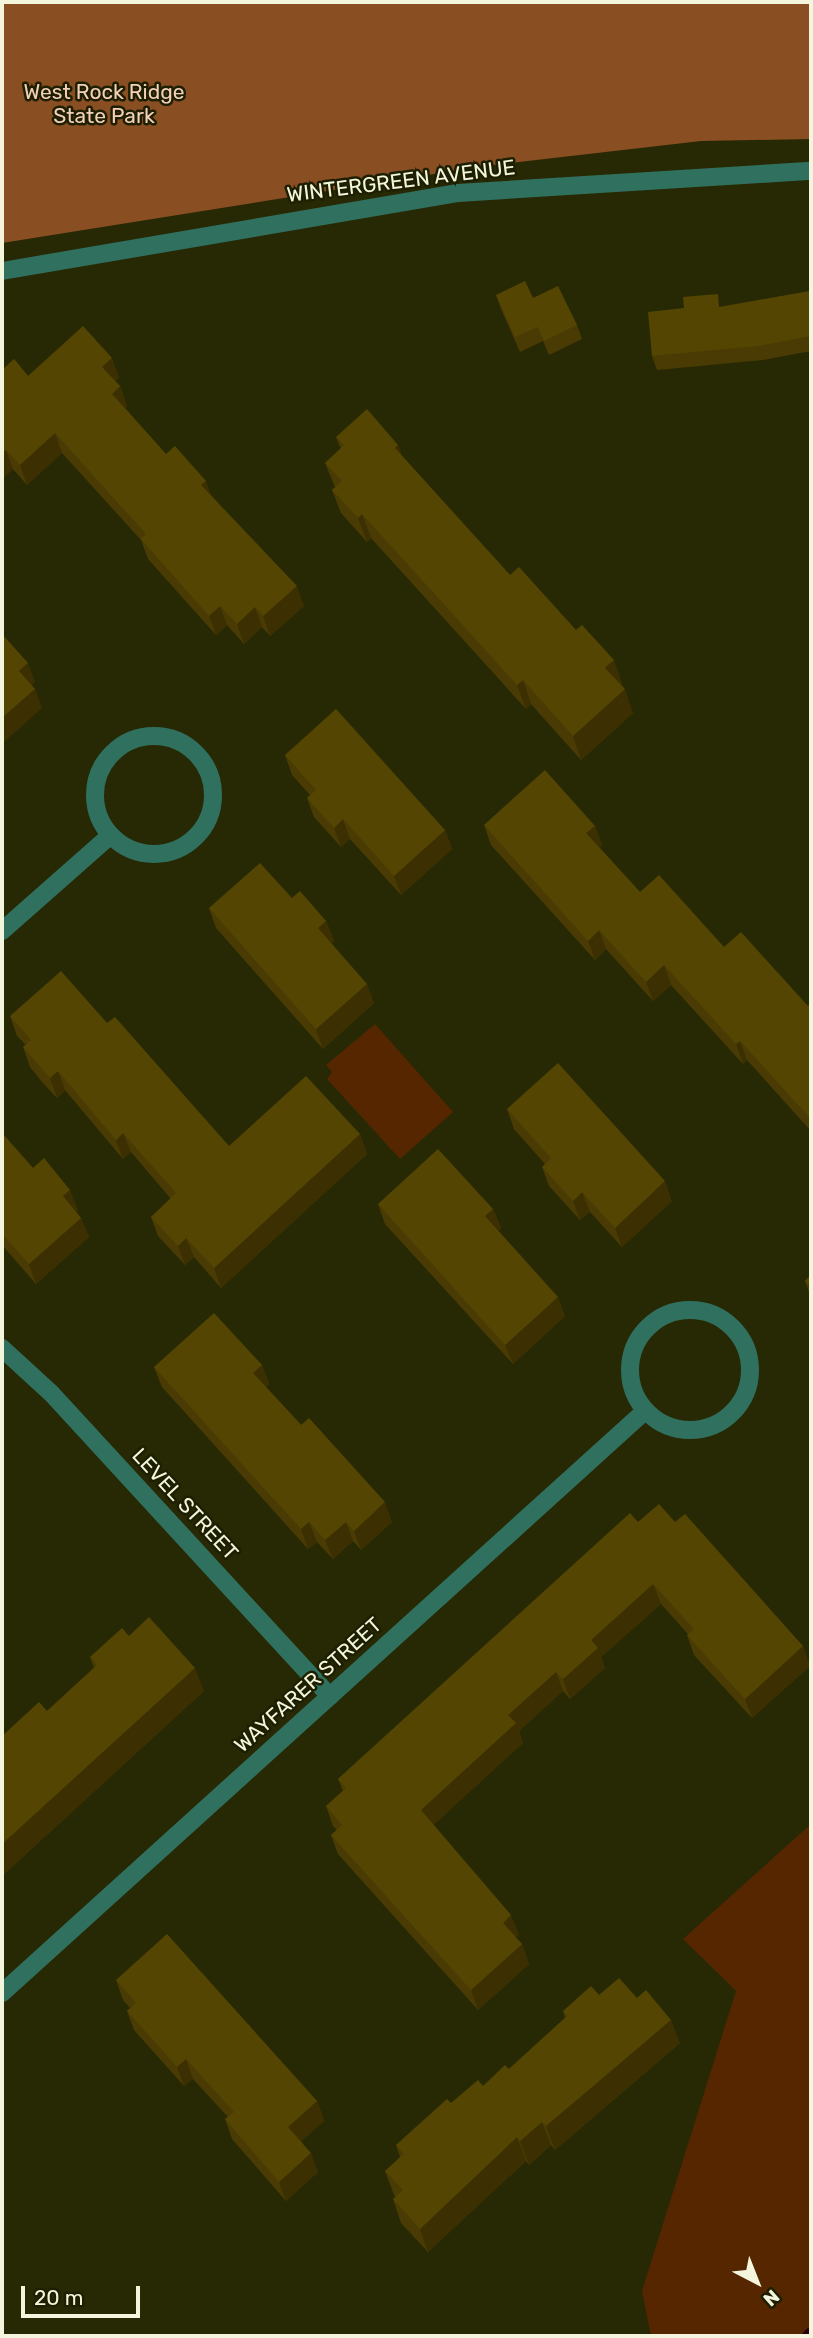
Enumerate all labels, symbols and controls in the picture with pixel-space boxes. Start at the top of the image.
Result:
park label: West Rock Ridge State Park [23,79,185,129]
street label: WINTERGREEN AVENUE [285,154,517,208]
street label: LEVEL STREET [127,1443,243,1565]
street label: WAYFARER STREET [229,1612,387,1758]
north arrow [722,2247,792,2317]
scale bar [24,2272,144,2316]
text: 20 m [34,2285,83,2310]
text: N [759,2285,784,2311]

